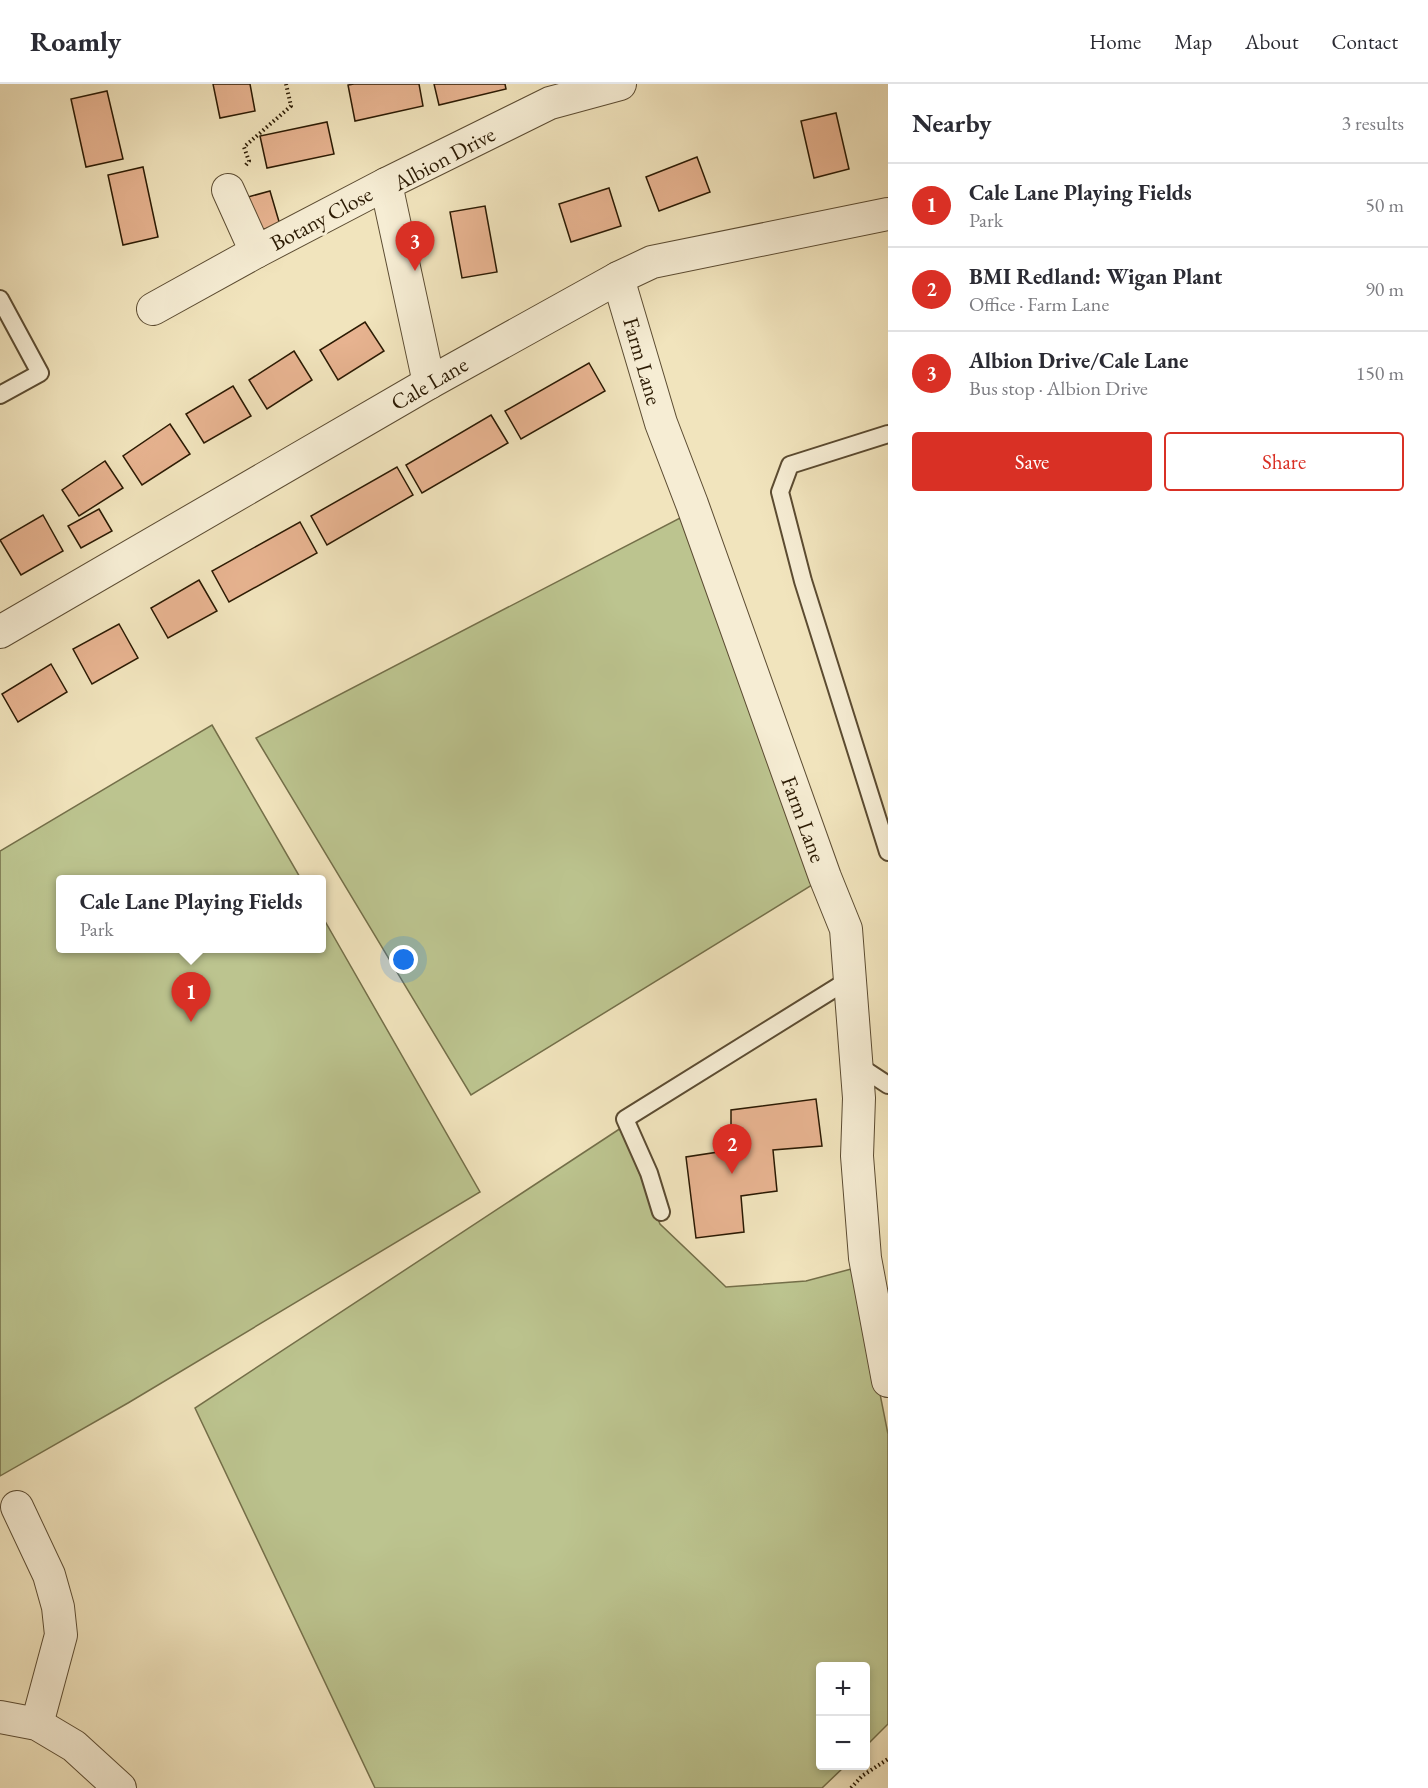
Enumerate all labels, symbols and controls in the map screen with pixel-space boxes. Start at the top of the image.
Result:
text: Roamly [30,23,121,59]
text: Home [1089,28,1141,55]
text: Map [1174,28,1212,55]
text: About [1245,28,1298,55]
text: Contact [1331,28,1398,55]
text: Nearby [912,106,992,140]
text: 3 results [1341,110,1404,136]
street label: Albion Drive [387,119,500,198]
text: Cale Lane Playing Fields [969,178,1192,207]
street label: Botany Close [265,179,378,257]
text: 1 [926,192,937,218]
text: 50 m [1365,192,1404,218]
text: Park [969,207,1003,233]
pin: 3 [396,222,434,271]
text: BMI Redland: Wigan Plant [969,262,1222,291]
text: 2 [926,276,937,302]
text: 90 m [1365,276,1404,302]
text: Office · Farm Lane [969,291,1109,317]
street label: Farm Lane [616,314,669,409]
text: Albion Drive/Cale Lane [969,346,1188,375]
street label: Cale Lane [385,350,473,417]
text: 3 [926,360,937,386]
text: 150 m [1356,360,1404,386]
text: Bus stop · Albion Drive [969,375,1148,401]
button: Save [912,432,1152,491]
button: Share [1164,432,1404,491]
street label: Farm Lane [775,772,833,867]
popup [56,875,326,953]
text: Cale Lane Playing Fields [80,887,302,916]
text: Park [80,916,114,942]
your location [389,945,418,974]
pin: 1 [172,972,210,1022]
pin: 2 [712,1124,752,1174]
map controls [816,1662,870,1770]
button: + [816,1662,870,1716]
button: − [816,1716,870,1770]

